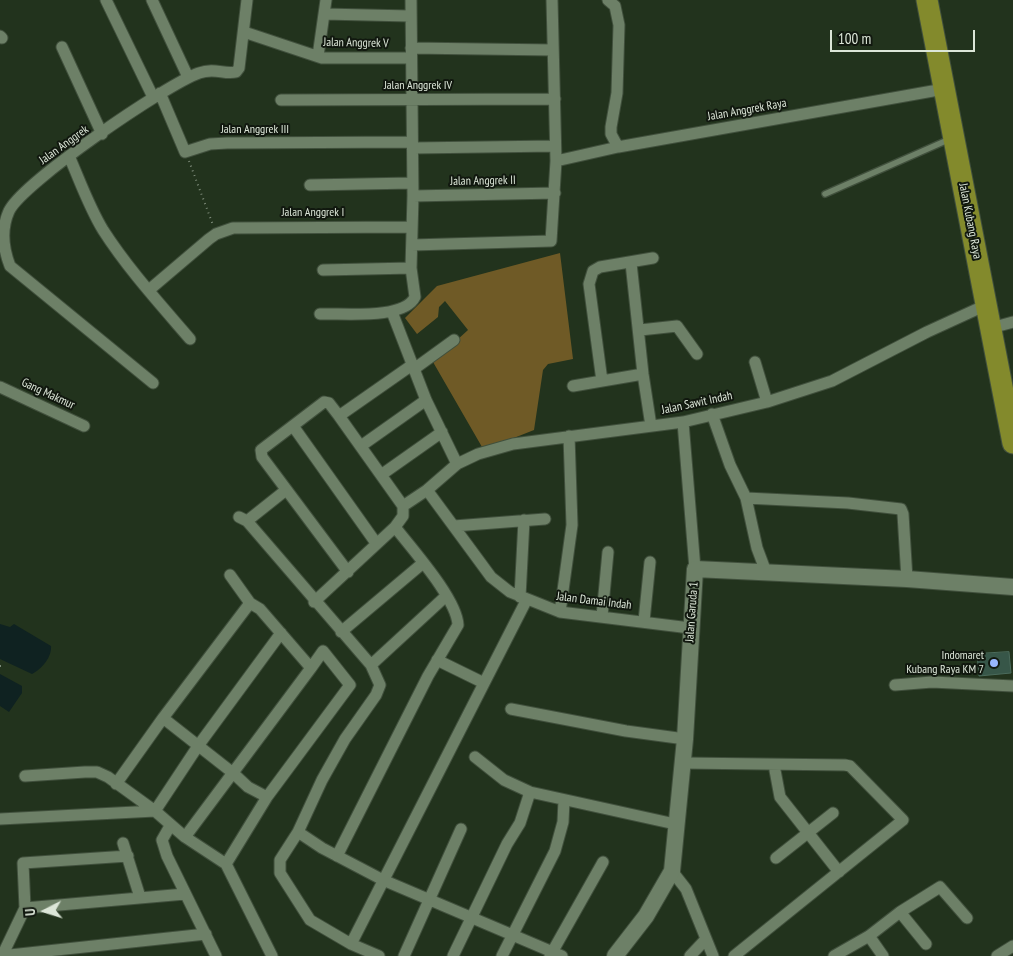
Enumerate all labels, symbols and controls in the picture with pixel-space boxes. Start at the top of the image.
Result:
scale bar [833,20,978,52]
text: 100 m [838,29,871,48]
street label: Jalan Anggrek V [323,35,389,51]
street label: Jalan Anggrek IV [384,79,452,93]
street label: Jalan Anggrek Raya [706,96,788,124]
street label: Jalan Anggrek [37,122,91,168]
street label: Jalan Anggrek III [221,123,289,137]
street label: Jalan Anggrek II [450,173,516,189]
street label: Jalan Kubang Raya [956,182,984,260]
street label: Jalan Anggrek I [282,206,344,220]
street label: Gang Makmur [19,375,77,413]
street label: Jalan Sawit Indah [660,388,734,418]
street label: Jalan Garuda 1 [683,581,701,643]
street label: Jalan Damai Indah [556,589,632,613]
place label: Indomaret Kubang Raya KM 7 [906,649,984,677]
marker: Indomaret Kubang Raya KM 7 [988,657,1000,669]
north arrow [20,886,70,936]
text: U [21,908,39,917]

